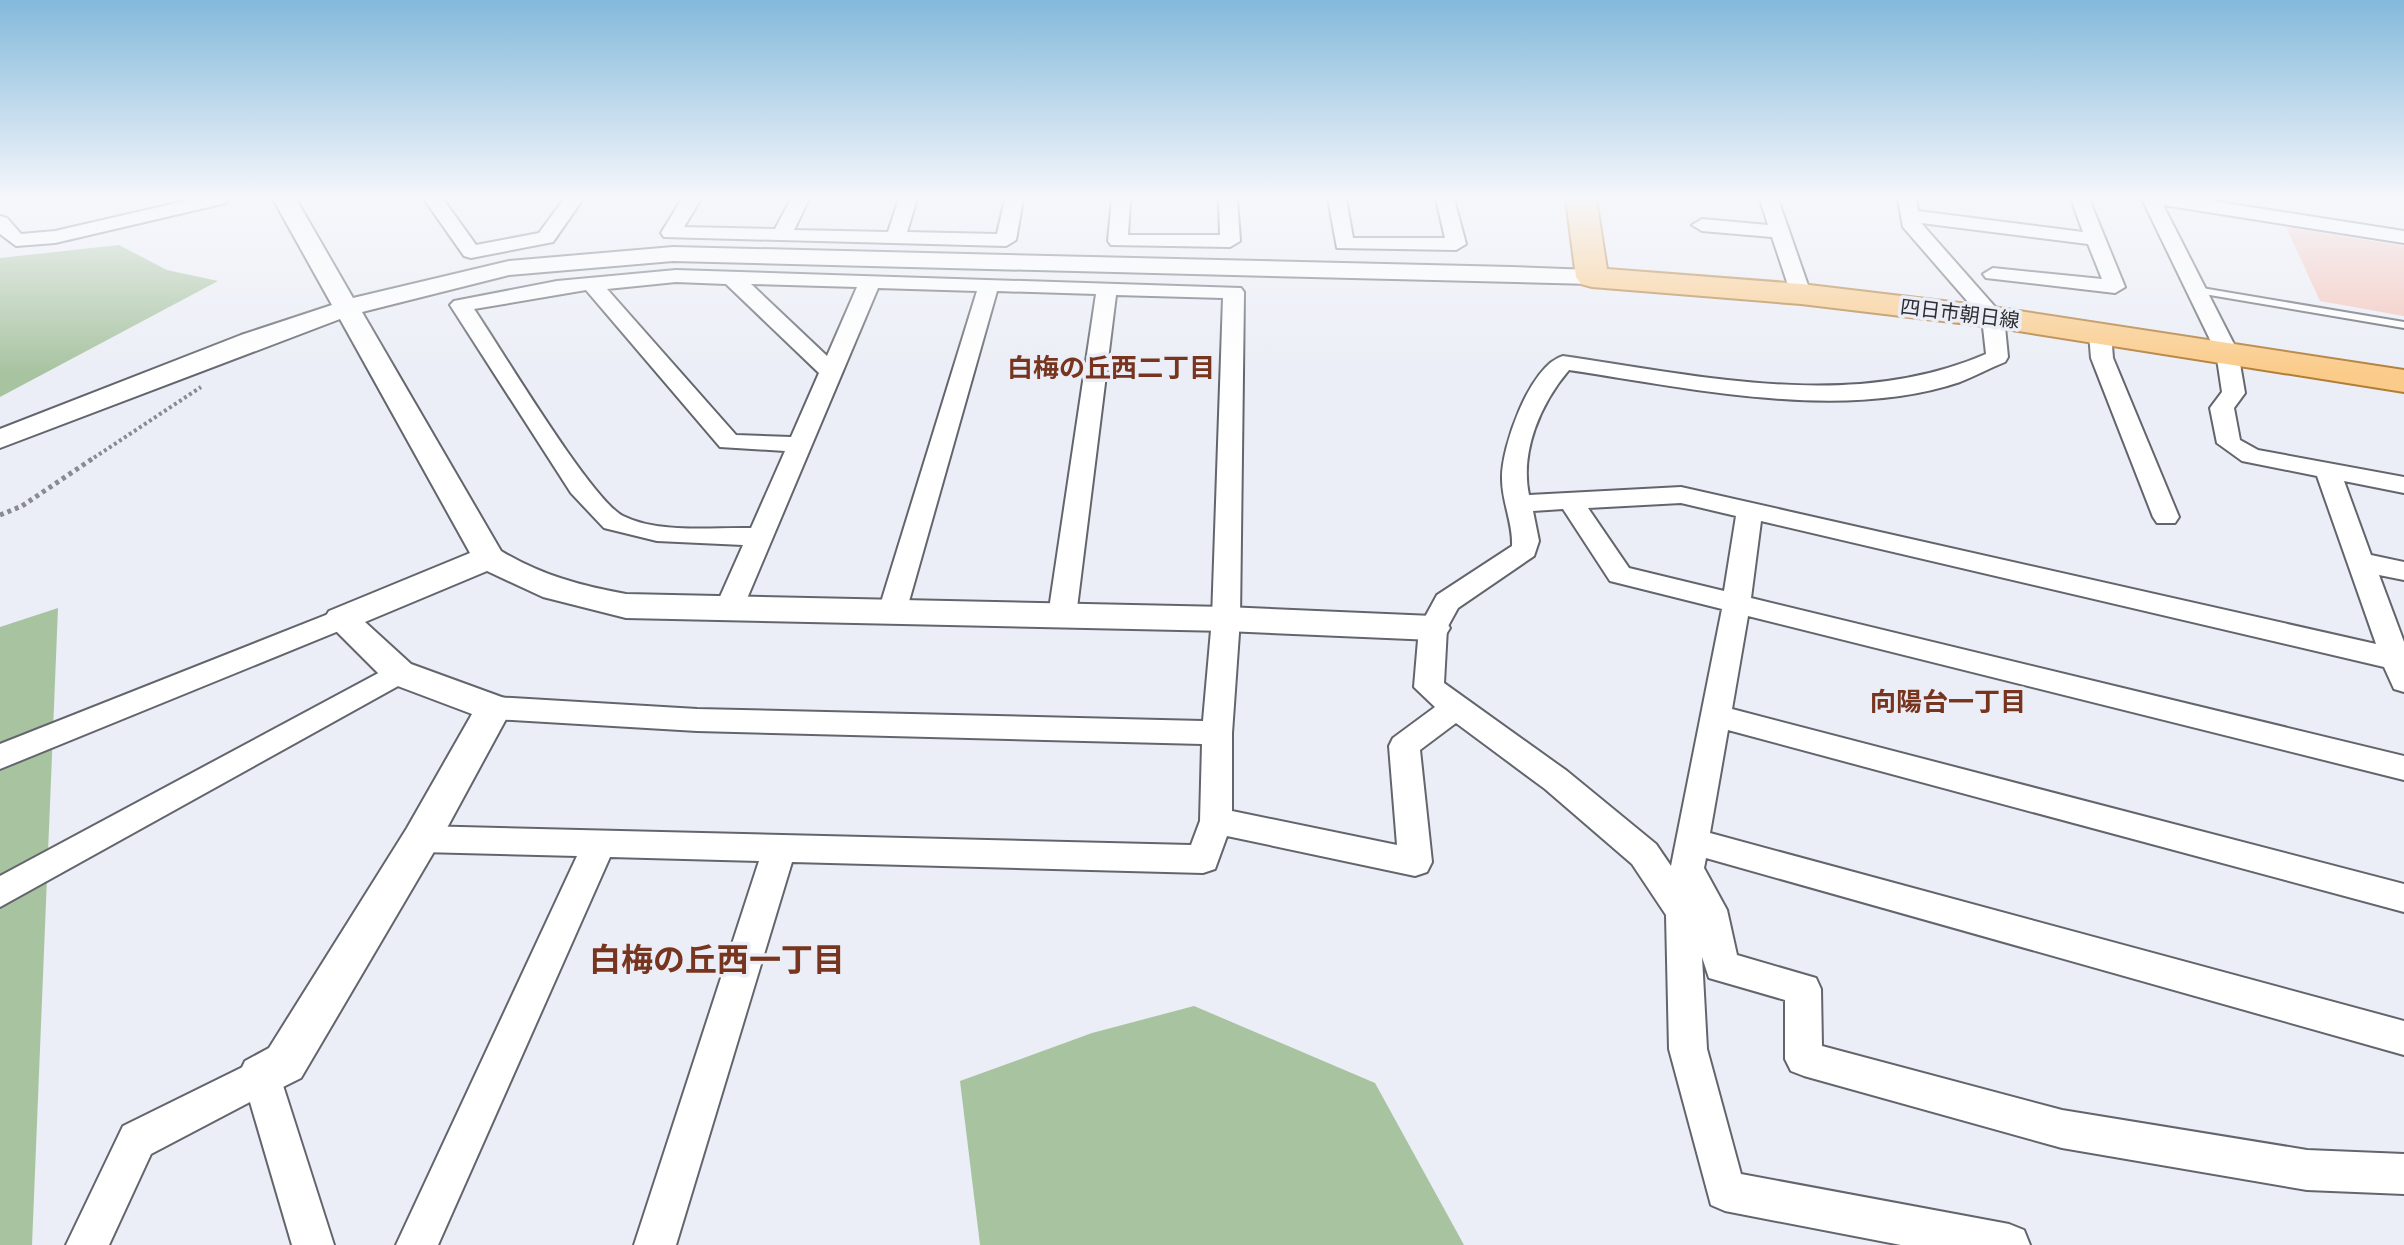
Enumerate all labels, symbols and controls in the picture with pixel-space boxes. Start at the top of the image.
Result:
street label: 四日市朝日線 [1899,290,2021,336]
district label: 白梅の丘西二丁目 [1007,348,1215,387]
district label: 向陽台一丁目 [1870,682,2026,721]
district label: 白梅の丘西一丁目 [589,935,845,983]

